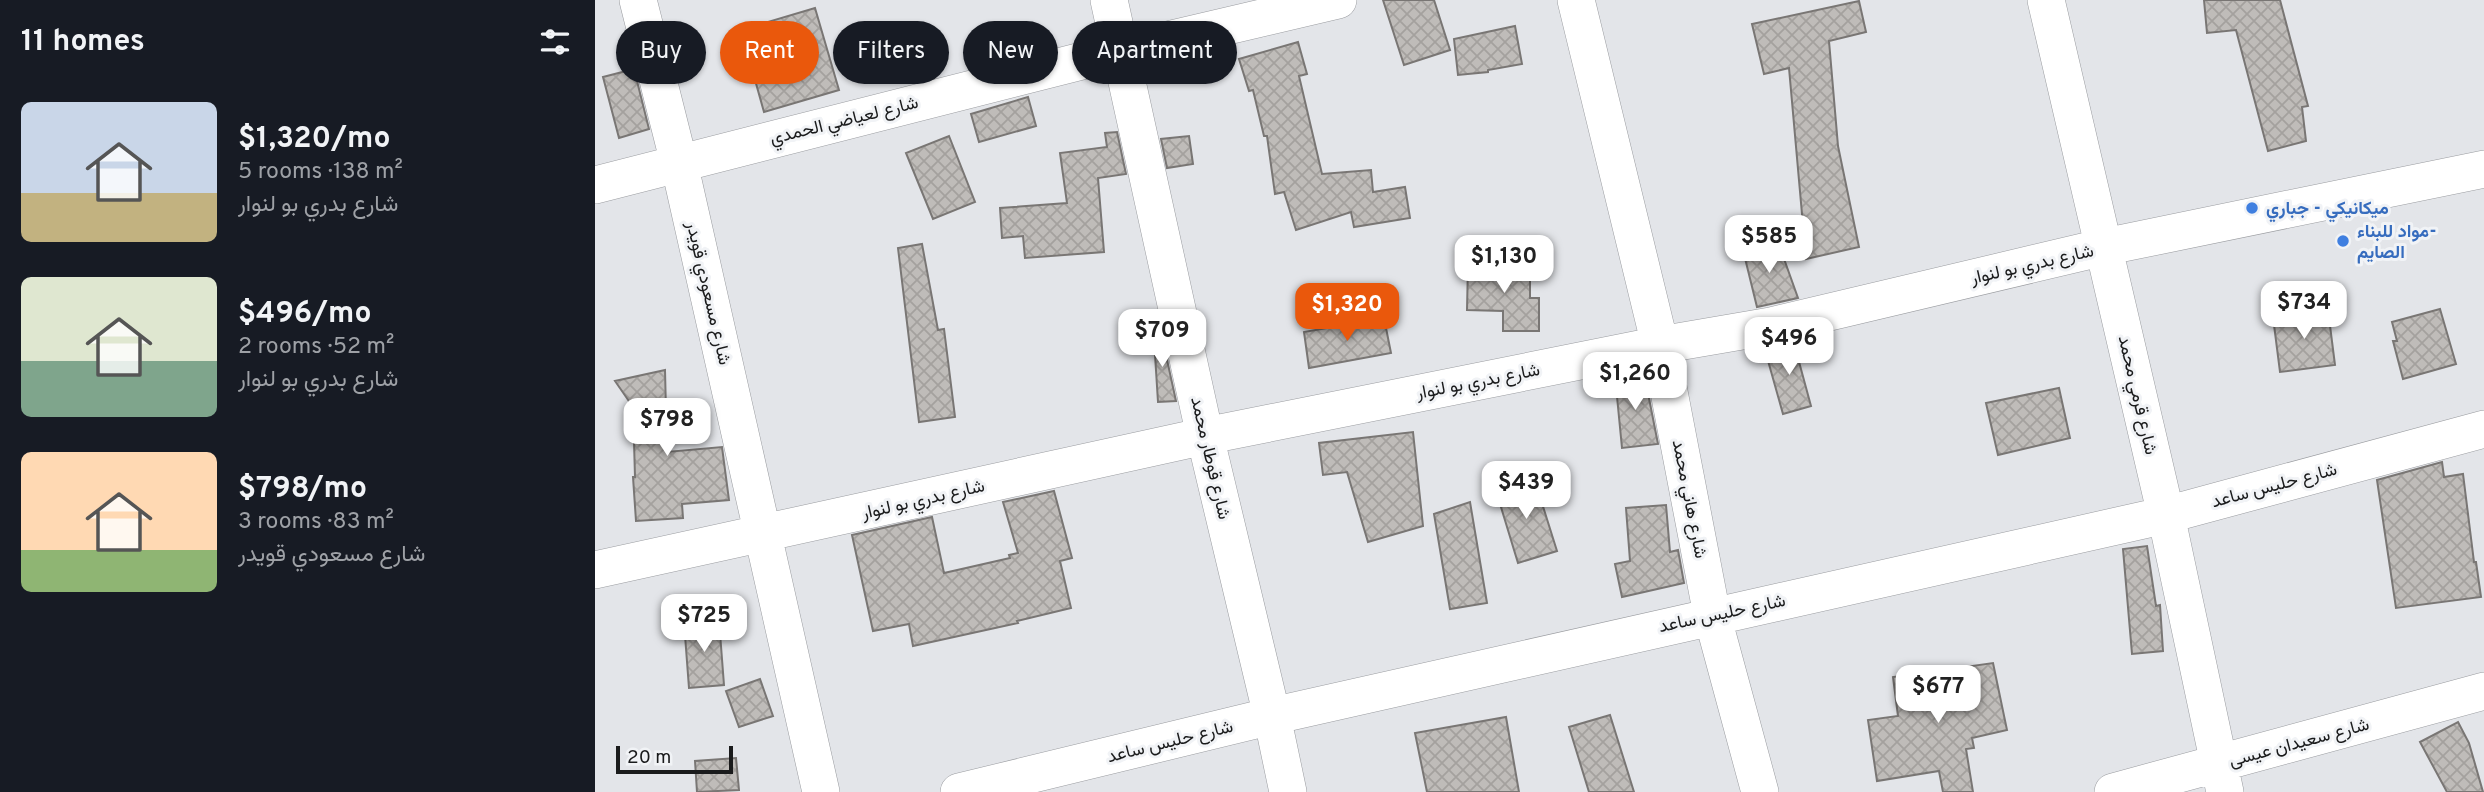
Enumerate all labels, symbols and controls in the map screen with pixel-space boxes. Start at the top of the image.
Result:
chip: Buy [616,21,706,84]
chip: Rent [720,21,819,84]
chip: Filters [833,21,949,84]
chip: New [963,21,1058,84]
chip: Apartment [1072,21,1237,84]
icon: filters [536,23,574,61]
text: 11 homes [21,24,145,61]
street label: شارع لعياضي الحمدي [768,92,922,153]
text: $1,320/mo [238,121,391,158]
icon: home [77,130,161,214]
text: 5 rooms · 138 m² [238,158,403,187]
text: شارع بدري بو لنوار [238,191,398,220]
place label: ميكانيكي - جباري [2266,198,2389,223]
marker: ميكانيكي - جباري [2244,200,2260,216]
pin: $585 [1728,216,1810,275]
street label: شارع مسعودي قويدر [678,218,735,368]
place label: مواد للبناء- الصايم [2357,221,2437,265]
text: $585 [1741,223,1797,252]
marker: مواد للبناء- الصايم [2335,233,2351,249]
pin: $1,130 [1447,236,1561,295]
street label: شارع بدري بو لنوار [1968,240,2097,293]
text: $1,130 [1471,243,1537,272]
pin: $734 [2263,282,2345,341]
pin: $1,320 [1290,284,1404,343]
text: $734 [2277,289,2331,318]
text: $1,320 [1311,291,1383,320]
text: $496/mo [238,296,371,333]
icon: home [77,305,161,389]
pin: $709 [1121,310,1203,369]
text: $709 [1134,317,1190,346]
pin: $496 [1748,318,1830,377]
text: $496 [1761,325,1817,354]
text: 2 rooms · 52 m² [238,333,394,362]
street label: شارع قرمي محمد [2110,333,2161,458]
pin: $1,260 [1578,352,1692,412]
street label: شارع بدري بو لنوار [1413,359,1542,408]
text: $1,260 [1599,360,1671,389]
text: شارع بدري بو لنوار [238,366,398,395]
street label: شارع قوطار محمد [1184,395,1235,522]
pin: $798 [626,398,708,458]
text: $798 [640,406,694,435]
street label: شارع هاني محمد [1664,438,1711,561]
street label: شارع حليس ساعد [2209,459,2340,514]
pin: $439 [1485,462,1567,521]
text: $439 [1498,469,1554,498]
text: $798/mo [238,471,367,508]
street label: شارع بدري بو لنوار [859,475,988,528]
icon: home [77,480,161,564]
text: 3 rooms · 83 m² [238,508,394,537]
text: شارع مسعودي قويدر [238,541,425,570]
street label: شارع حليس ساعد [1657,590,1788,639]
pin: $725 [663,594,745,654]
text: $725 [677,602,731,631]
pin: $677 [1897,666,1979,725]
text: $677 [1912,673,1964,702]
street label: شارع سعيدان عيسى [2227,714,2372,773]
street label: شارع حليس ساعد [1105,716,1236,769]
scale bar [616,743,733,775]
text: 20 m [627,746,671,770]

